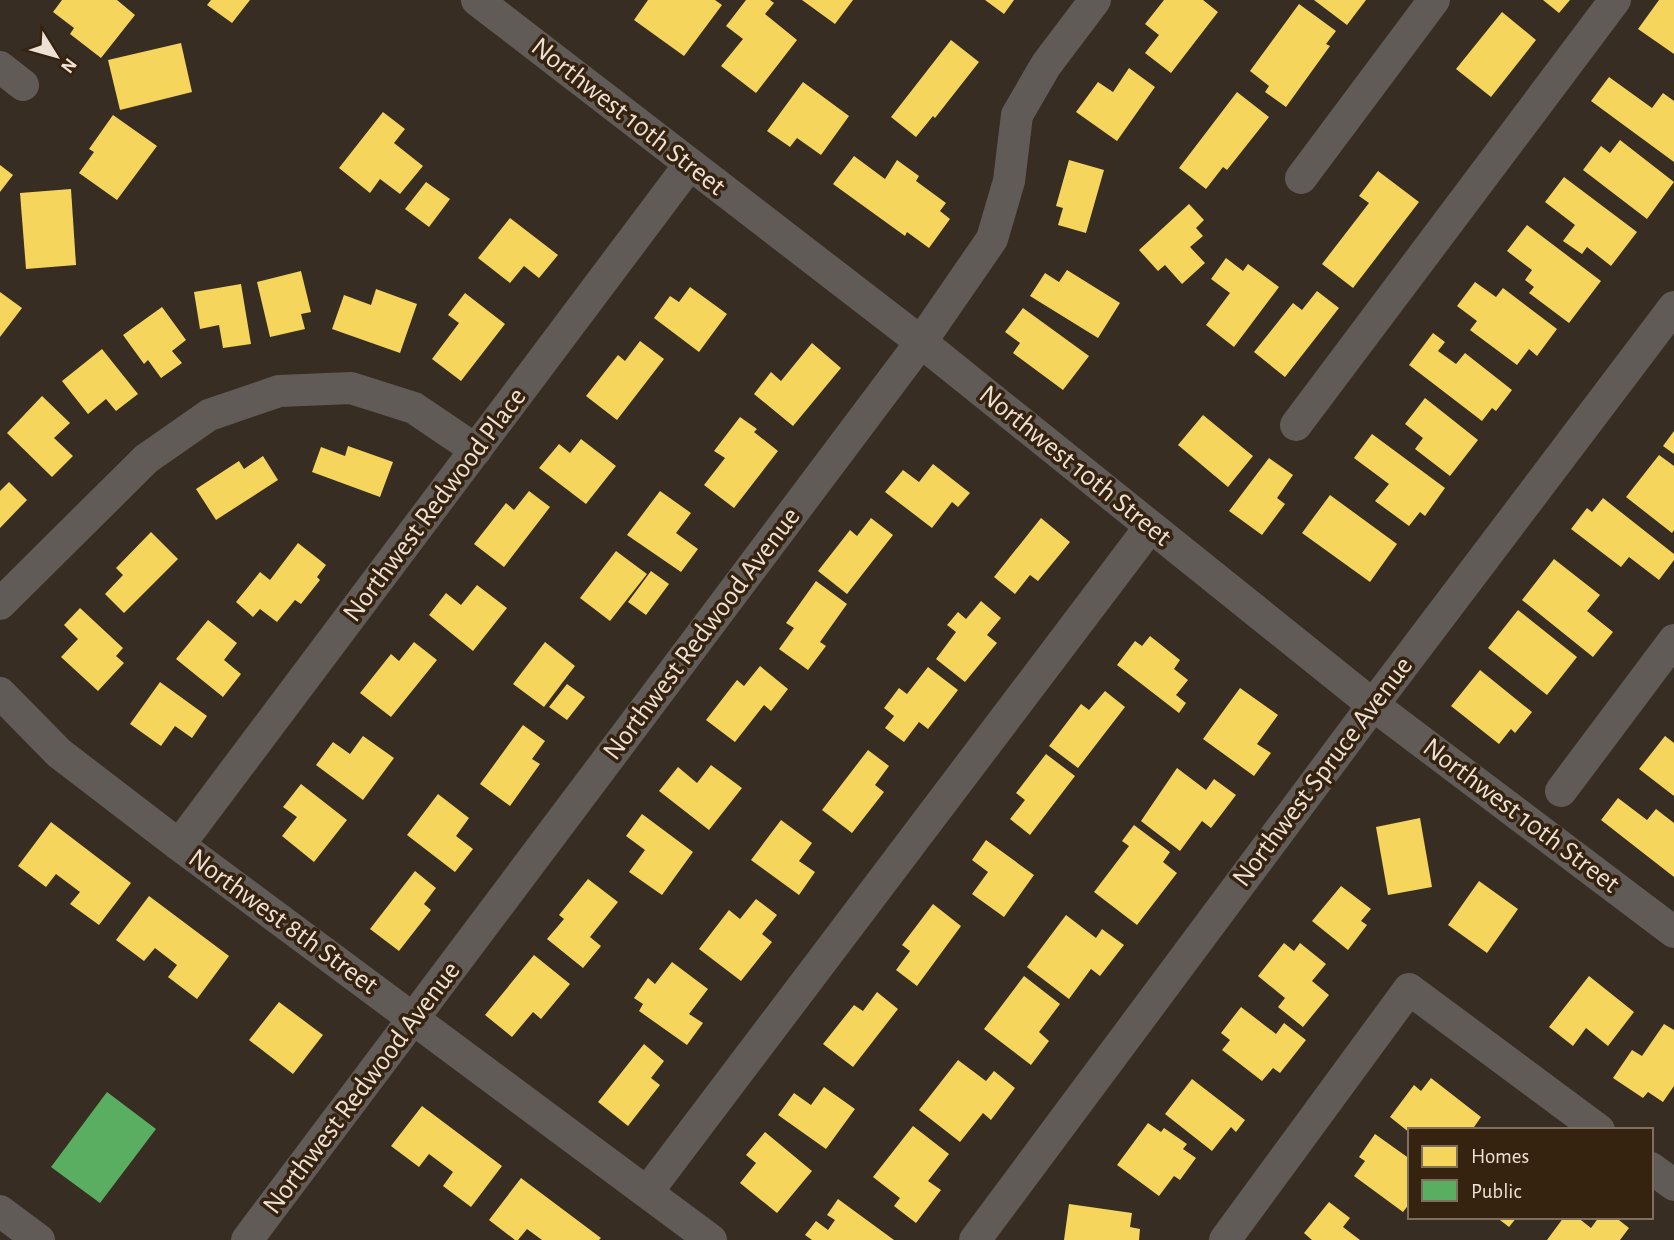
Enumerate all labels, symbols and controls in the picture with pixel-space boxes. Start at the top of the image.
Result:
north arrow [21,21,91,91]
street label: Northwest 10th Street [526,33,730,201]
text: N [57,54,80,76]
street label: Northwest 10th Street [974,380,1176,552]
street label: Northwest Redwood Place [338,383,532,627]
street label: Northwest Redwood Avenue [598,503,806,765]
street label: Northwest Spruce Avenue [1228,652,1418,892]
street label: Northwest 10th Street [1418,733,1624,899]
street label: Northwest 8th Street [183,844,383,1000]
street label: Northwest Redwood Avenue [258,957,466,1219]
legend [1408,1128,1653,1219]
text: Homes [1471,1146,1529,1167]
text: Public [1471,1181,1521,1202]

